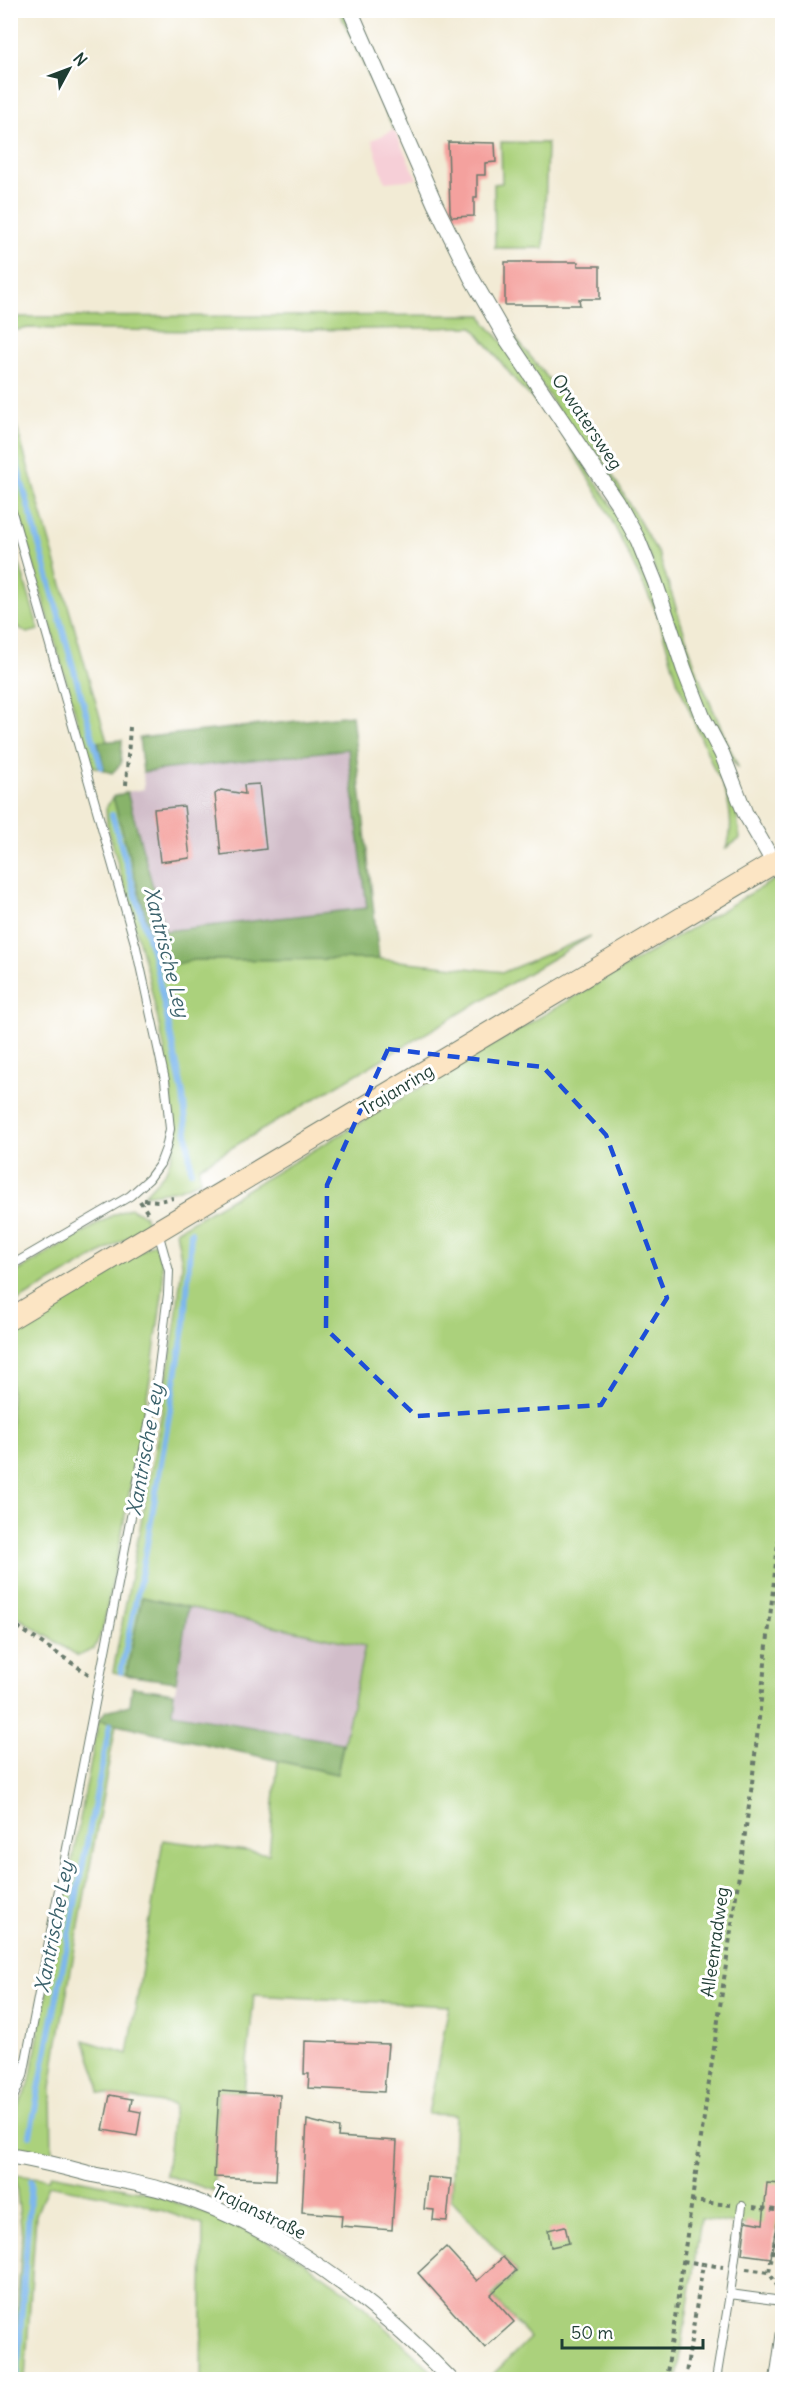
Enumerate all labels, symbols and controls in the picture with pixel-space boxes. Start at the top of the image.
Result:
north arrow [39,39,99,99]
text: N [69,48,91,70]
street label: Orwatersweg [547,369,628,474]
water label: Xantrische Ley [139,884,196,1021]
street label: Trajanring [356,1059,438,1121]
water label: Xantrische Ley [121,1380,169,1518]
water label: Xantrische Ley [29,1857,79,1995]
street label: Alleenradweg [695,1885,734,1999]
street label: Trajanstraße [209,2179,310,2244]
scale bar [562,2312,703,2350]
text: 50 m [571,2321,613,2344]

